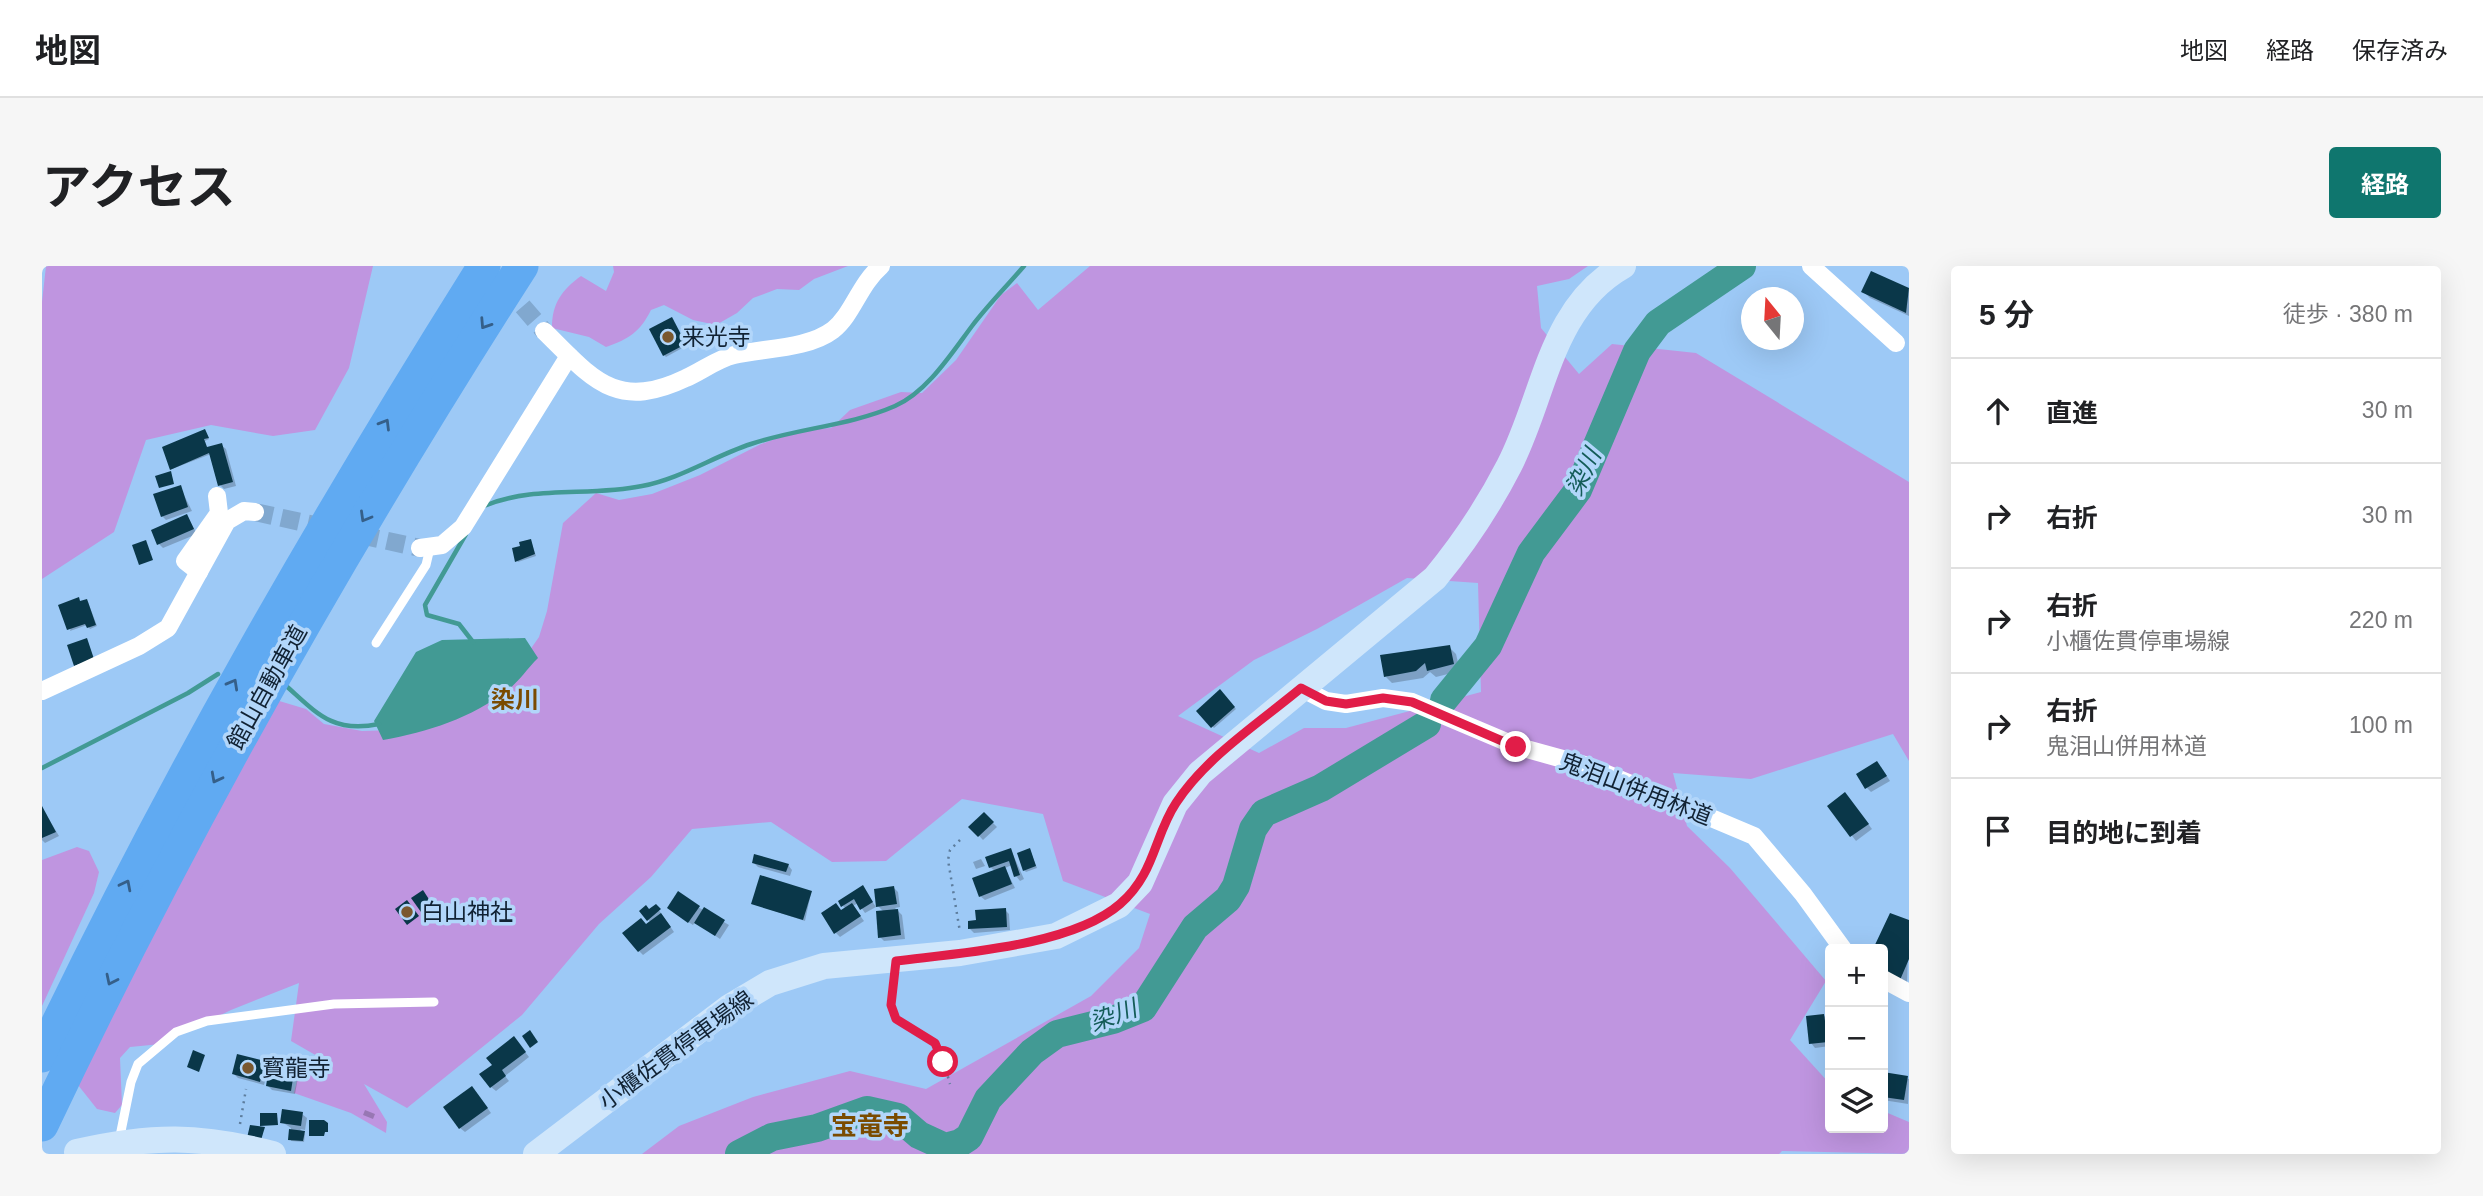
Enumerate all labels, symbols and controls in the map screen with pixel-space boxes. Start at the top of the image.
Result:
text: 地図 [35,32,101,69]
text: 地図 [2180,37,2228,64]
text: 経路 [2266,37,2314,64]
text: 保存済み [2352,37,2448,64]
button: 経路 [2329,147,2441,218]
text: アクセス [42,160,236,214]
north arrow [1741,287,1804,350]
text: 5 分 [1979,298,2034,331]
text: 徒歩 · 380 m [2283,301,2413,327]
one-way arrow [480,316,493,329]
place label: 来光寺 [682,324,751,350]
marker: 来光寺 [660,329,676,345]
icon: ahead [1979,392,2017,430]
text: 30 m [2362,397,2413,423]
text: 直進 [2046,398,2098,428]
one-way arrow [377,419,390,431]
water label: 染川 [1560,442,1607,499]
icon: right [1979,497,2017,535]
text: 30 m [2362,502,2413,528]
text: 右折 [2046,503,2098,533]
one-way arrow [361,510,374,523]
text: 右折 [2046,591,2098,621]
icon: right [1979,602,2017,640]
text: 220 m [2349,607,2413,633]
street label: 館山自動車道 [222,620,312,754]
text: 小櫃佐貫停車場線 [2046,628,2230,654]
one-way arrow [225,679,238,691]
district label: 染川 [491,686,539,713]
text: 右折 [2046,696,2098,726]
icon: right [1979,707,2017,745]
text: 100 m [2349,712,2413,738]
route end [1500,731,1531,762]
text: 鬼泪山併用林道 [2046,733,2207,759]
street label: 鬼泪山併用林道 [1556,748,1716,830]
one-way arrow [211,771,224,784]
icon: arrive [1979,812,2017,850]
text: 目的地に到着 [2046,818,2202,848]
one-way arrow [117,879,131,892]
place label: 白山神社 [421,899,513,925]
marker: 白山神社 [399,904,415,920]
map controls [1825,944,1888,1133]
button: + [1825,944,1888,1007]
one-way arrow [106,973,120,985]
street label: 小櫃佐貫停車場線 [594,985,758,1115]
water label: 染川 [1086,993,1143,1036]
button: − [1825,1007,1888,1070]
route start [927,1046,958,1077]
place label: 寳龍寺 [262,1055,331,1081]
marker: 寳龍寺 [240,1060,256,1076]
button: layers [1825,1070,1888,1133]
district label: 宝竜寺 [831,1111,909,1141]

